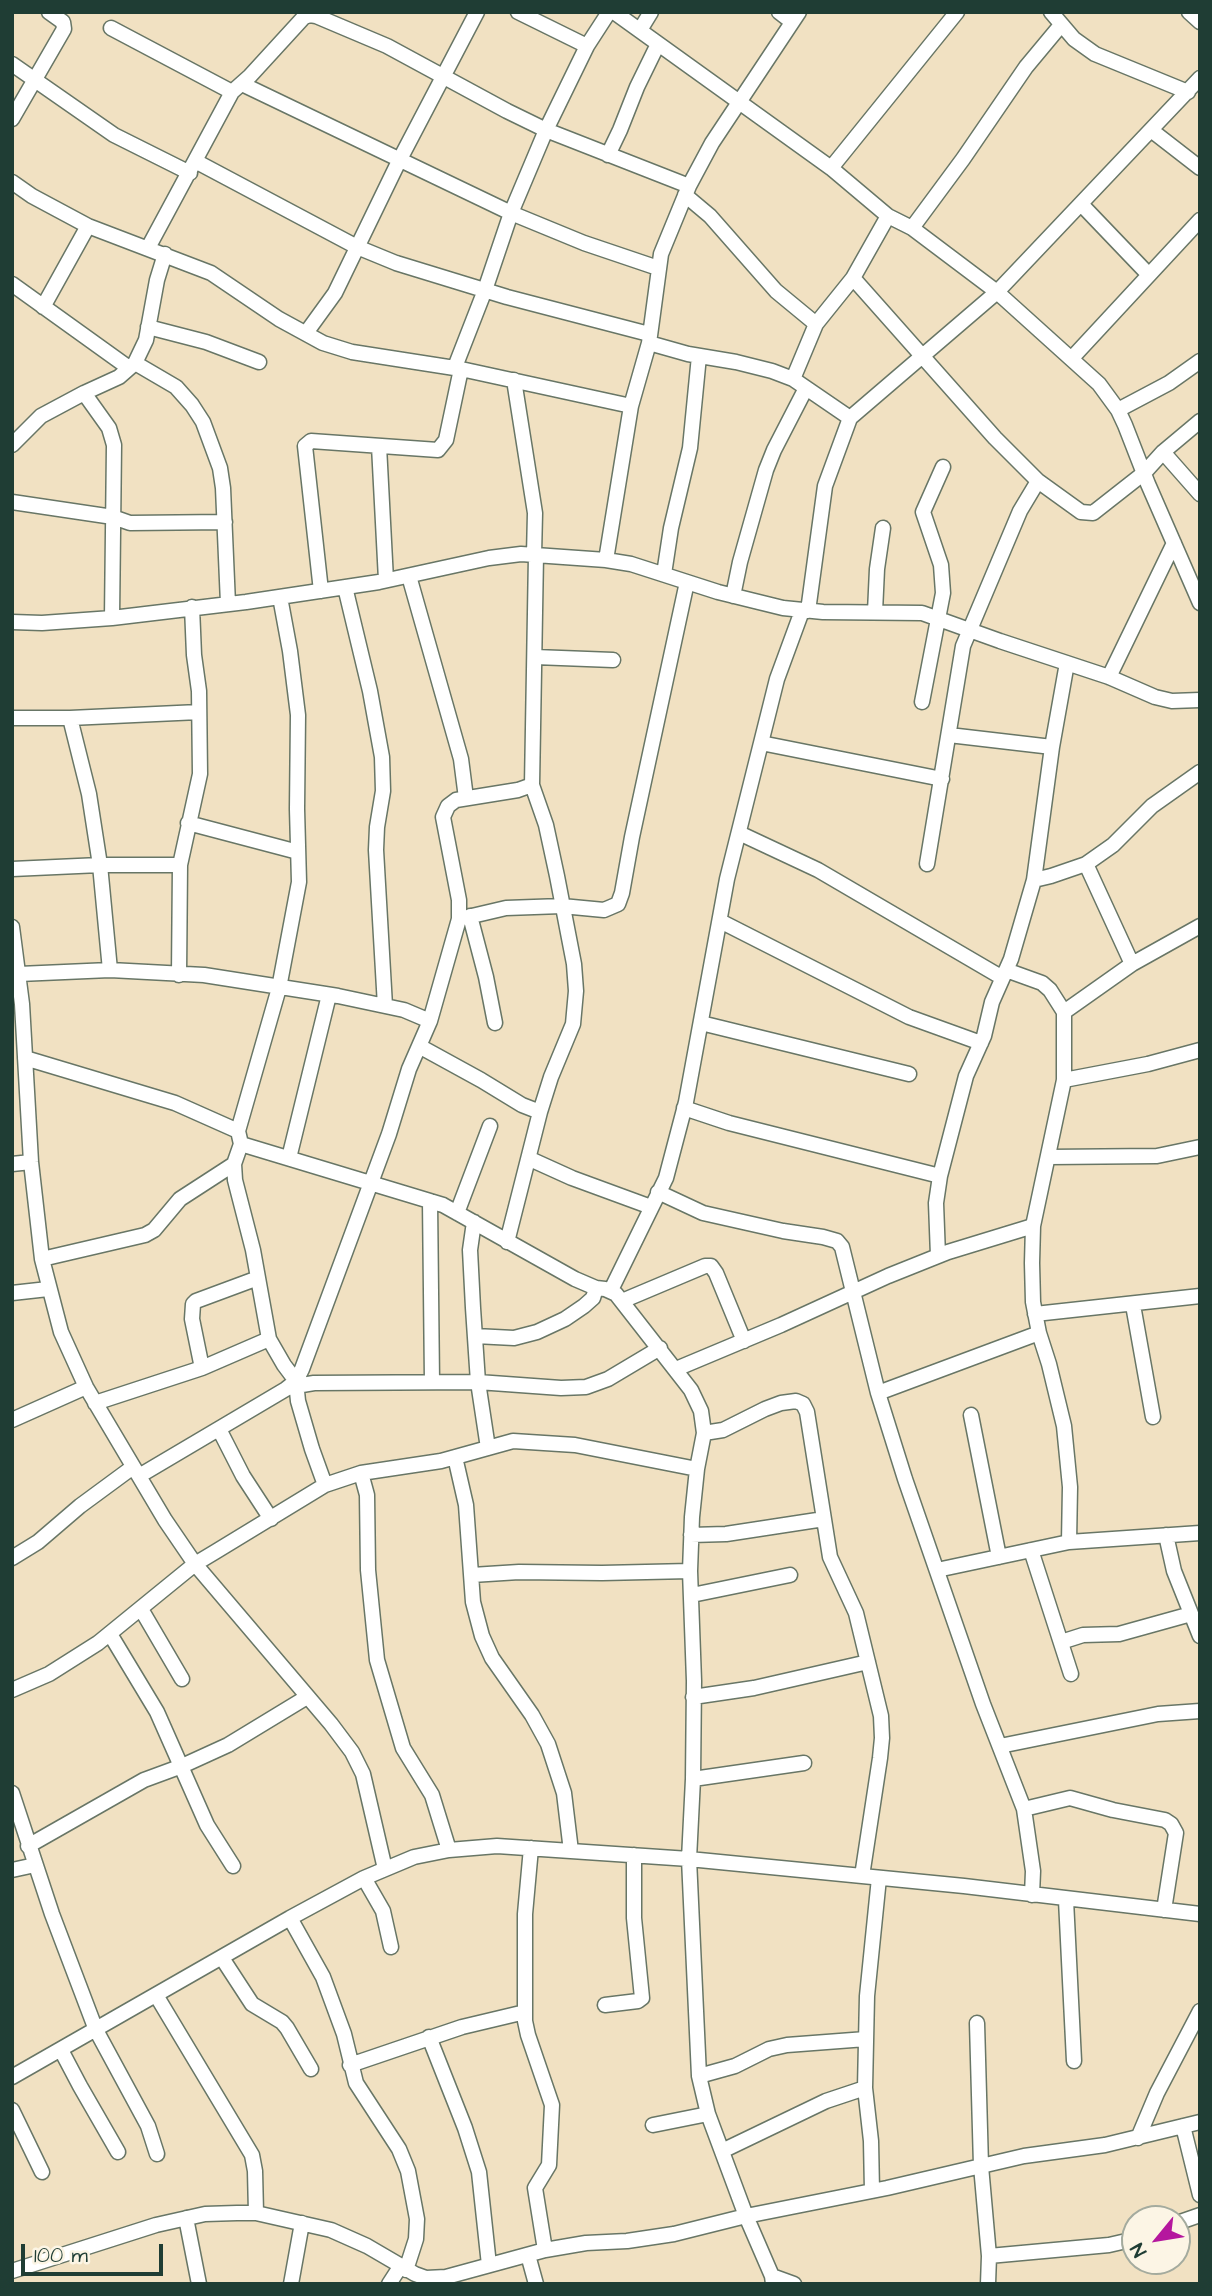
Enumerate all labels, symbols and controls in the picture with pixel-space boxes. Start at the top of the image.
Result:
north arrow [1121,2205,1191,2275]
scale bar [24,2230,166,2274]
text: N [1124,2238,1154,2262]
text: 100 m [34,2241,88,2270]

